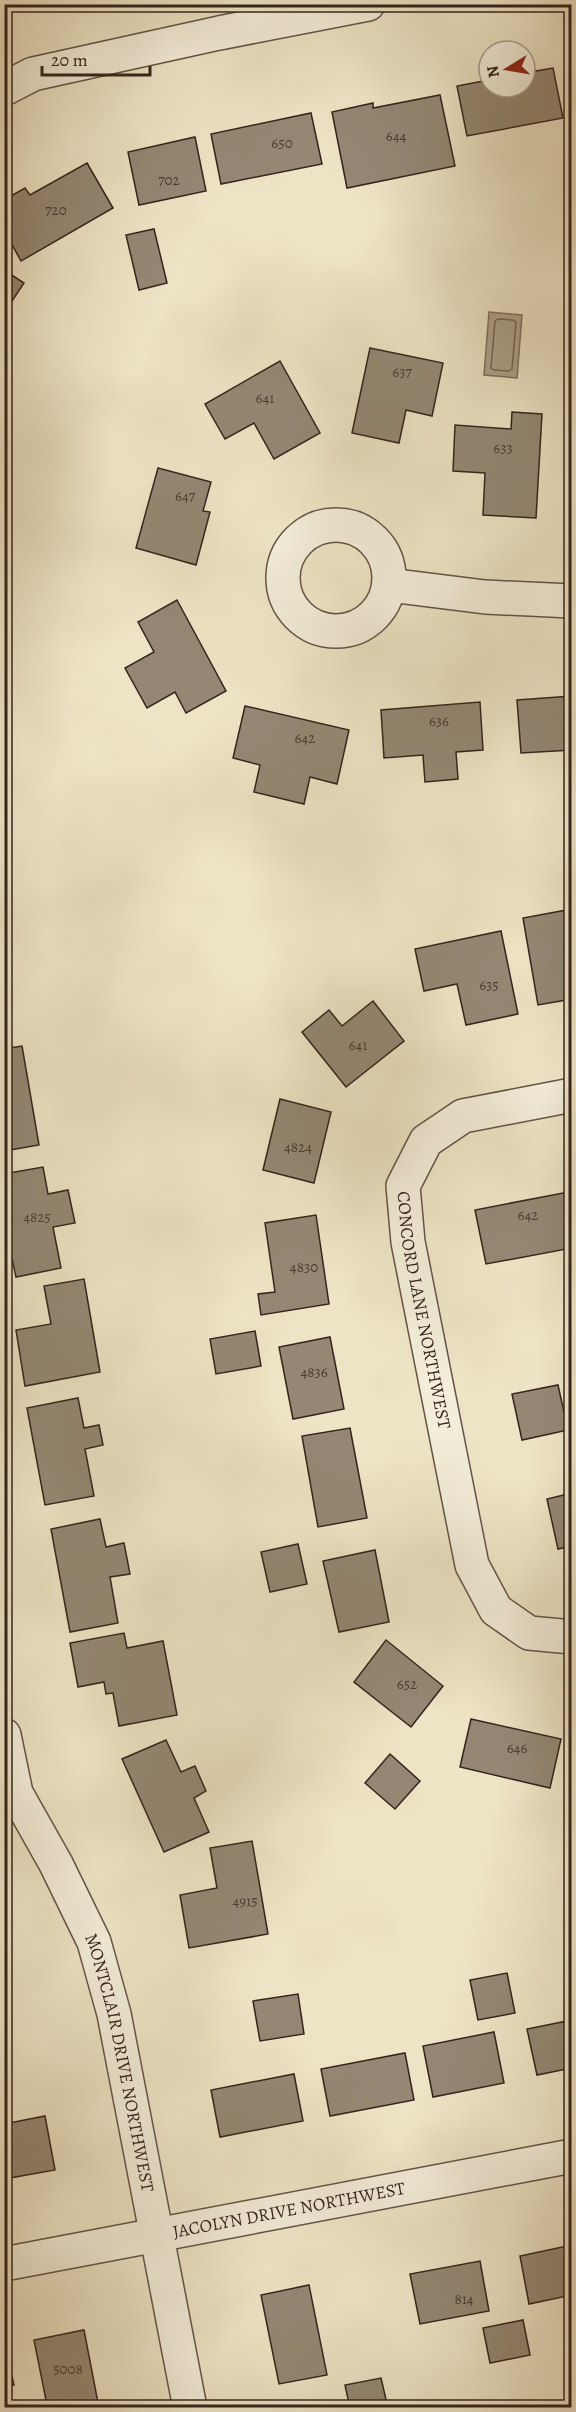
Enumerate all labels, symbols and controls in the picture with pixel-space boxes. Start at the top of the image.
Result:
scale bar [42,39,150,77]
north arrow [477,39,537,99]
text: 20 m [51,48,88,72]
text: N [481,64,505,79]
house number: 644 [386,126,406,146]
house number: 650 [271,133,293,153]
house number: 702 [158,170,180,190]
house number: 720 [45,200,67,220]
house number: 637 [392,362,412,382]
house number: 641 [256,388,274,408]
house number: 633 [493,438,513,458]
house number: 647 [175,486,196,506]
house number: 636 [429,711,449,731]
house number: 642 [295,728,315,748]
house number: 635 [479,975,499,995]
house number: 641 [349,1035,367,1055]
house number: 4824 [284,1137,312,1157]
street label: CONCORD LANE NORTHWEST [392,1190,457,1431]
house number: 642 [518,1205,538,1225]
house number: 4825 [23,1207,51,1227]
house number: 4830 [290,1257,318,1277]
house number: 4836 [300,1362,328,1382]
house number: 652 [397,1674,417,1694]
house number: 646 [507,1738,527,1758]
house number: 4915 [232,1891,258,1911]
street label: MONTCLAIR DRIVE NORTHWEST [79,1929,160,2194]
street label: JACOLYN DRIVE NORTHWEST [171,2176,407,2244]
house number: 814 [454,2289,474,2309]
house number: 5008 [53,2359,83,2379]

